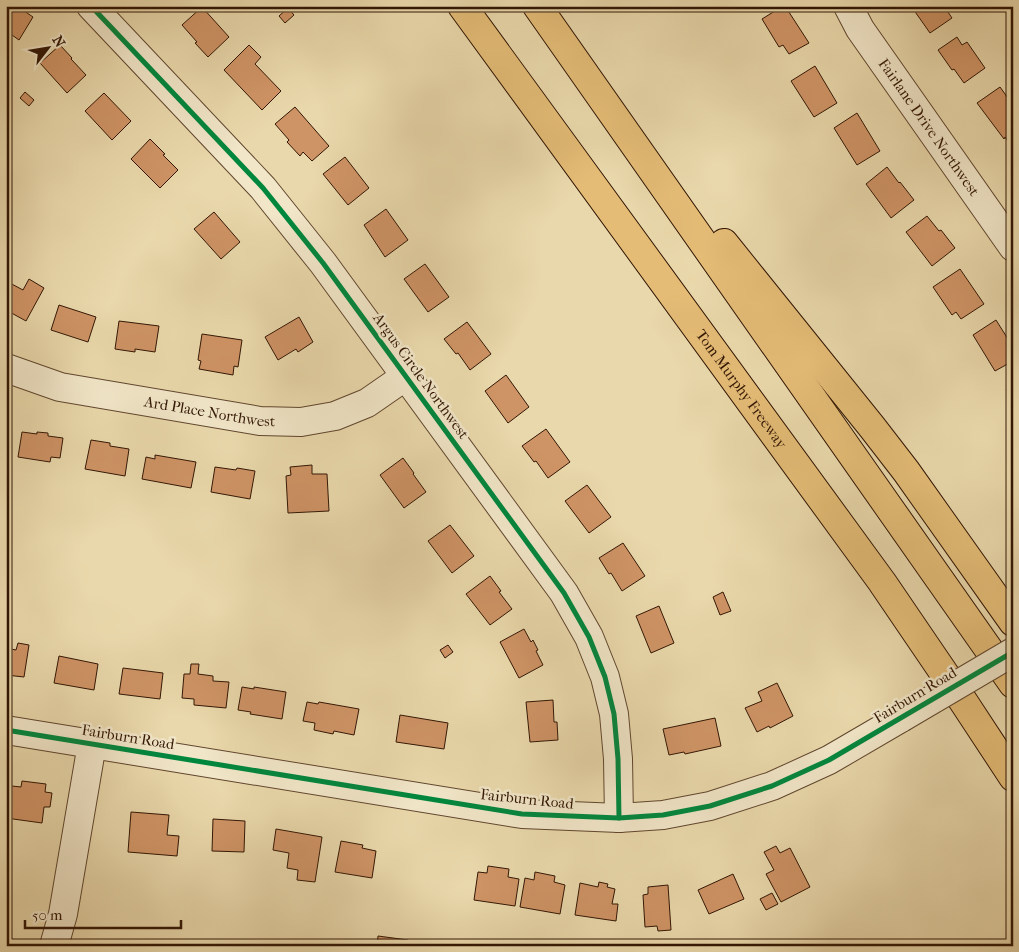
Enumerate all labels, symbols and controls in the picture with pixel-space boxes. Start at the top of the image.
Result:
north arrow [22,22,72,72]
text: N [49,33,69,51]
street label: Fairlane Drive Northwest [875,55,984,200]
street label: Argus Circle Northwest [369,309,473,443]
street label: Tom Murphy Freeway [692,326,791,453]
street label: Ard Place Northwest [142,392,276,430]
street label: Fairburn Road [870,663,960,727]
street label: Fairburn Road [80,721,176,753]
street label: Fairburn Road [479,785,575,813]
scale bar [25,897,181,929]
text: 50 m [32,906,63,924]

